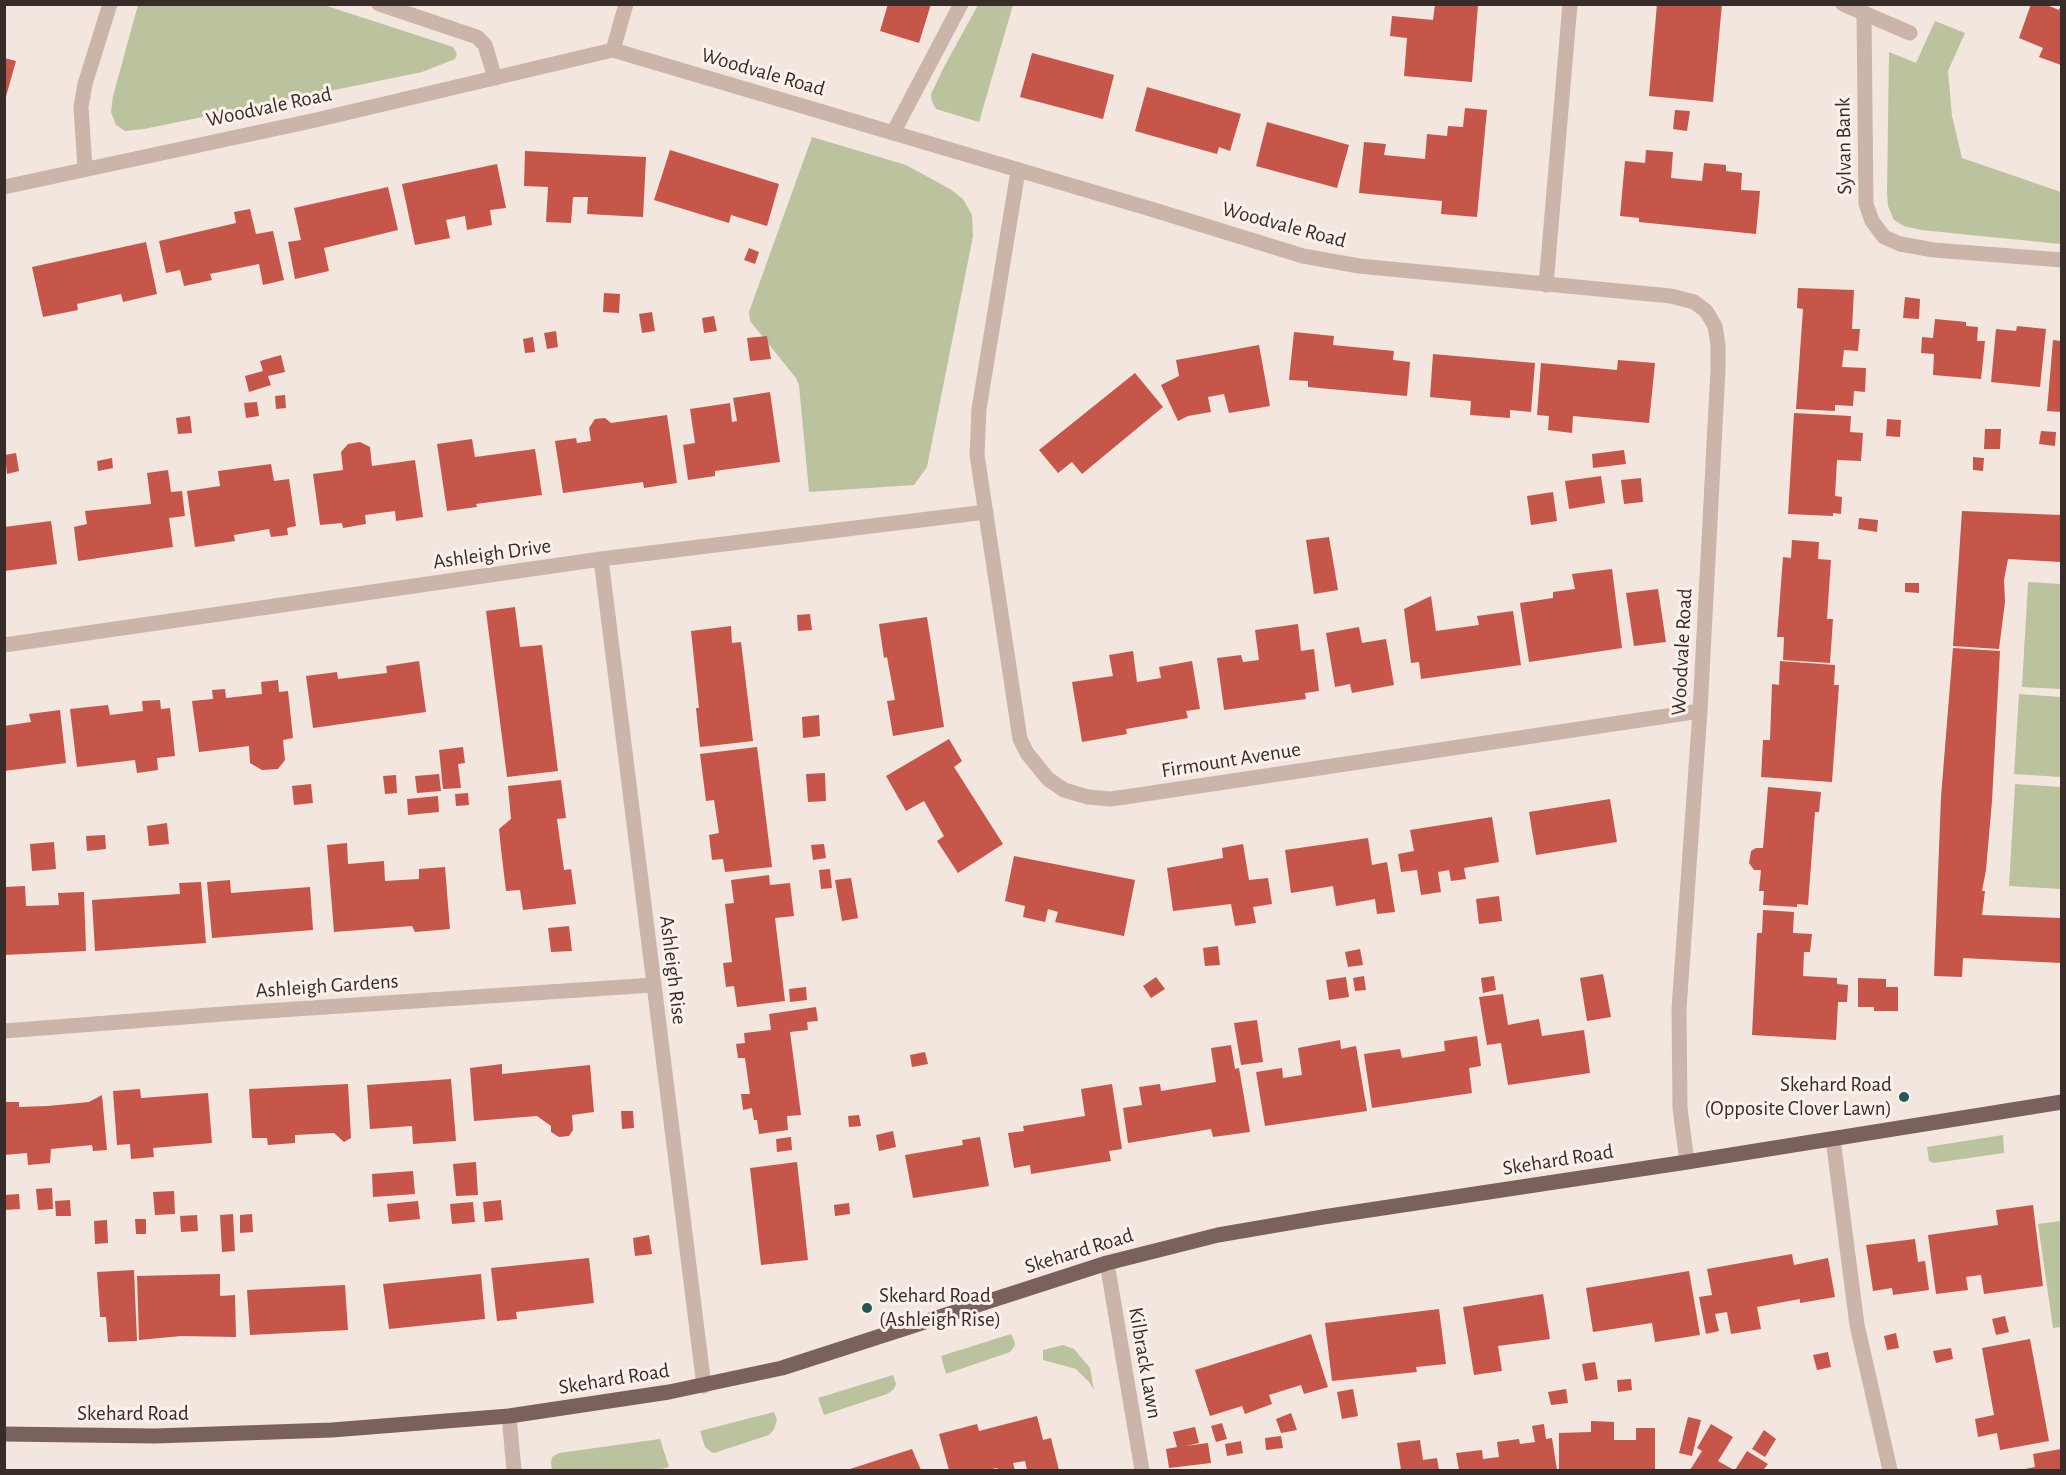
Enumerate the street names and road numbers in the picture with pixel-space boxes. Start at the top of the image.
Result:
street label: Woodvale Road [698,42,828,102]
street label: Woodvale Road [204,81,334,133]
street label: Sylvan Bank [1831,97,1857,195]
street label: Woodvale Road [1219,196,1349,254]
street label: Ashleigh Drive [431,533,553,575]
street label: Woodvale Road [1666,588,1698,716]
street label: Firmount Avenue [1159,737,1303,783]
street label: Ashleigh Rise [654,914,692,1026]
street label: Ashleigh Gardens [255,968,399,1004]
street label: Skehard Road [1501,1139,1615,1181]
street label: Skehard Road [1022,1223,1136,1279]
street label: Kilbrack Lawn [1123,1305,1167,1421]
street label: Skehard Road [557,1358,671,1400]
street label: Skehard Road [77,1401,189,1427]

